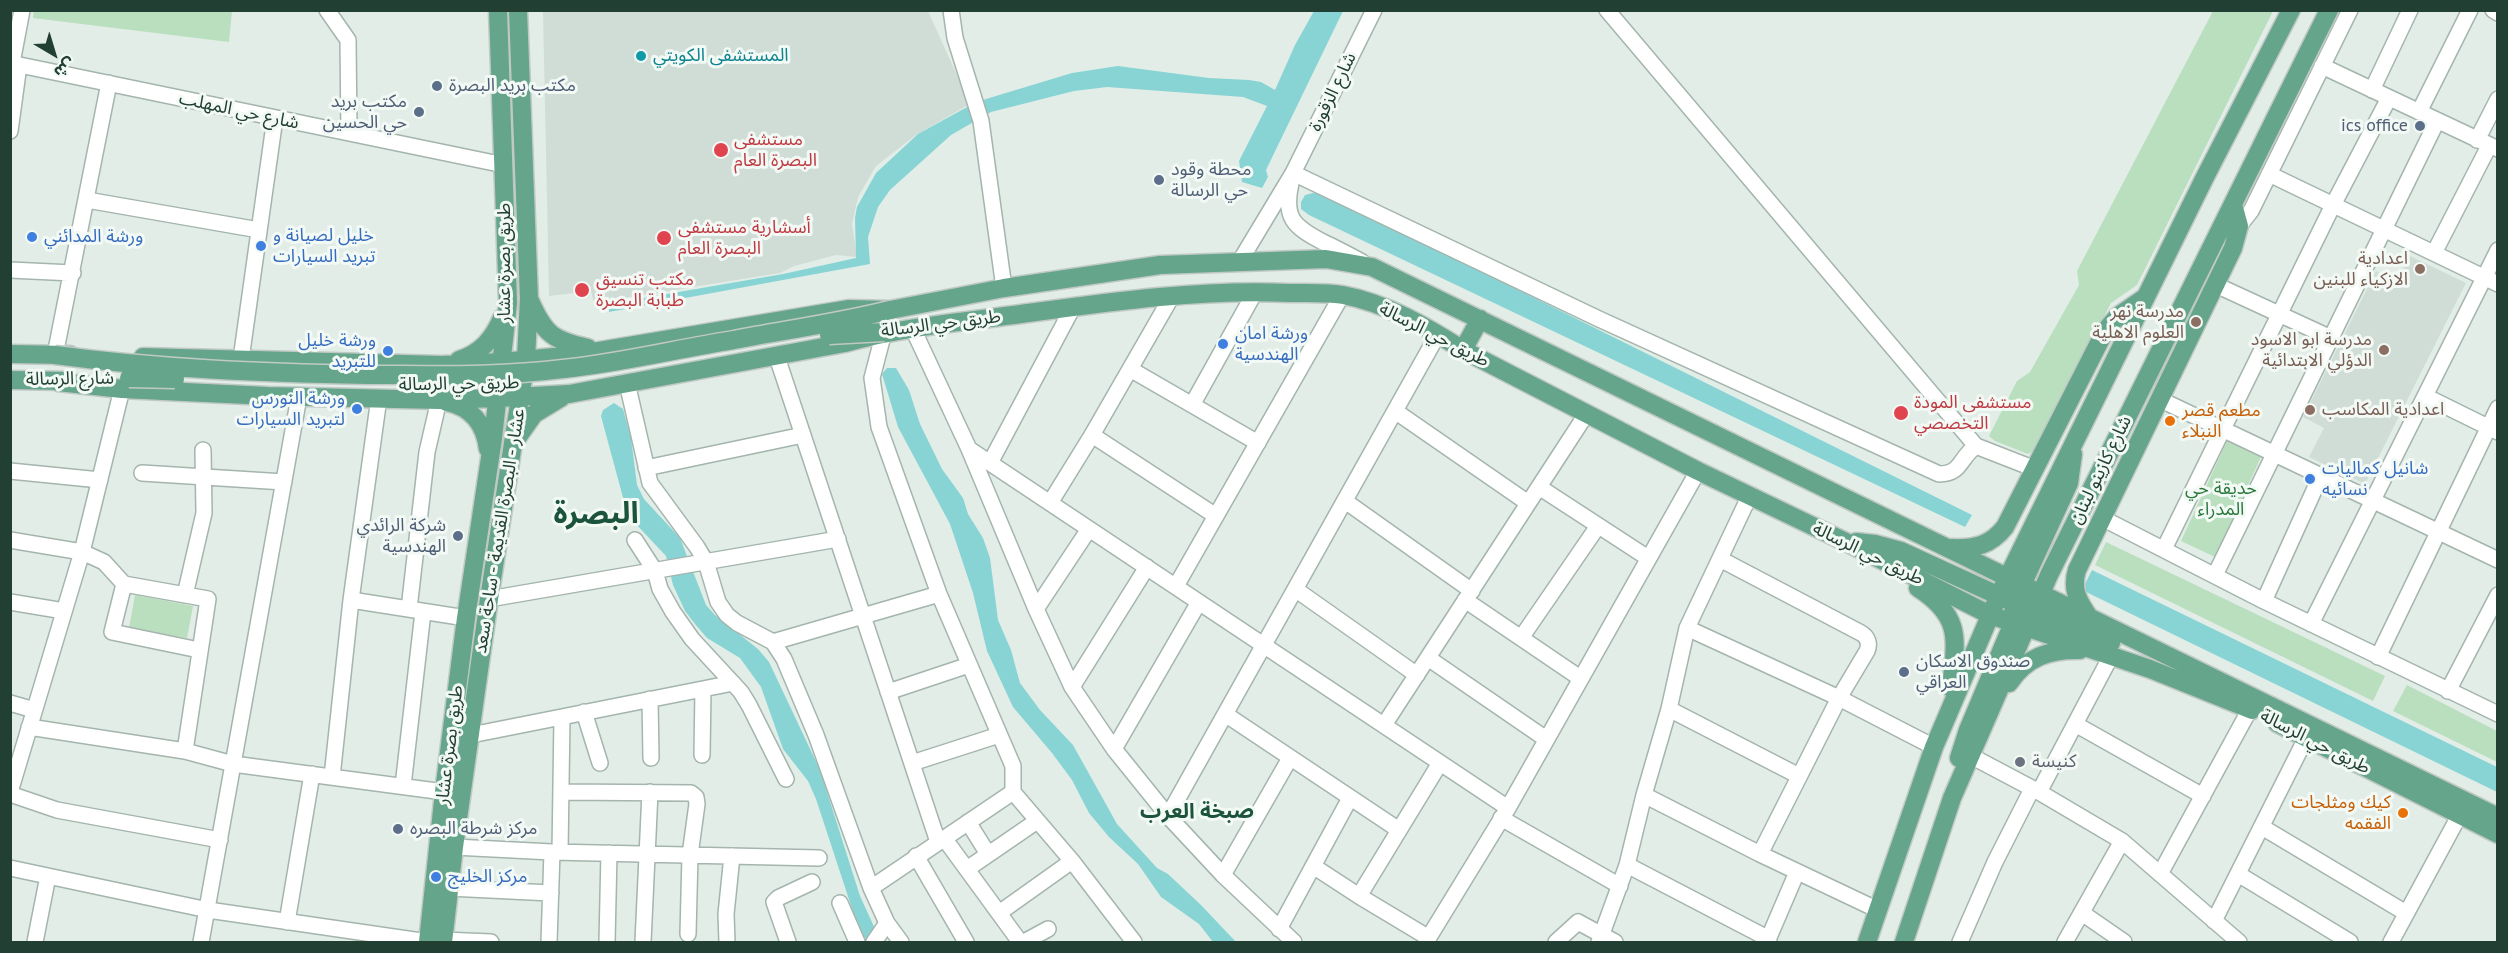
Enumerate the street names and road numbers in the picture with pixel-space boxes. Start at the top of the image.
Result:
street label: شارع الزقورة [1305,49,1361,135]
street label: شارع حي المهلب [177,88,301,134]
street label: طريق بصرة عشار [494,203,516,323]
street label: طريق حي الرسالة [1375,298,1493,372]
street label: طريق حي الرسالة [880,306,1002,342]
street label: شارع الرسالة [26,367,114,391]
street label: طريق حي الرسالة [399,372,519,396]
street label: عشار - البصرة القديمة - ساحة سعد [470,407,530,655]
street label: شارع كازينو لبنان [2065,412,2137,528]
street label: طريق حي الرسالة [1809,518,1927,590]
street label: طريق بصرة عشار [432,684,468,806]
street label: طريق حي الرسالة [2256,705,2374,779]

